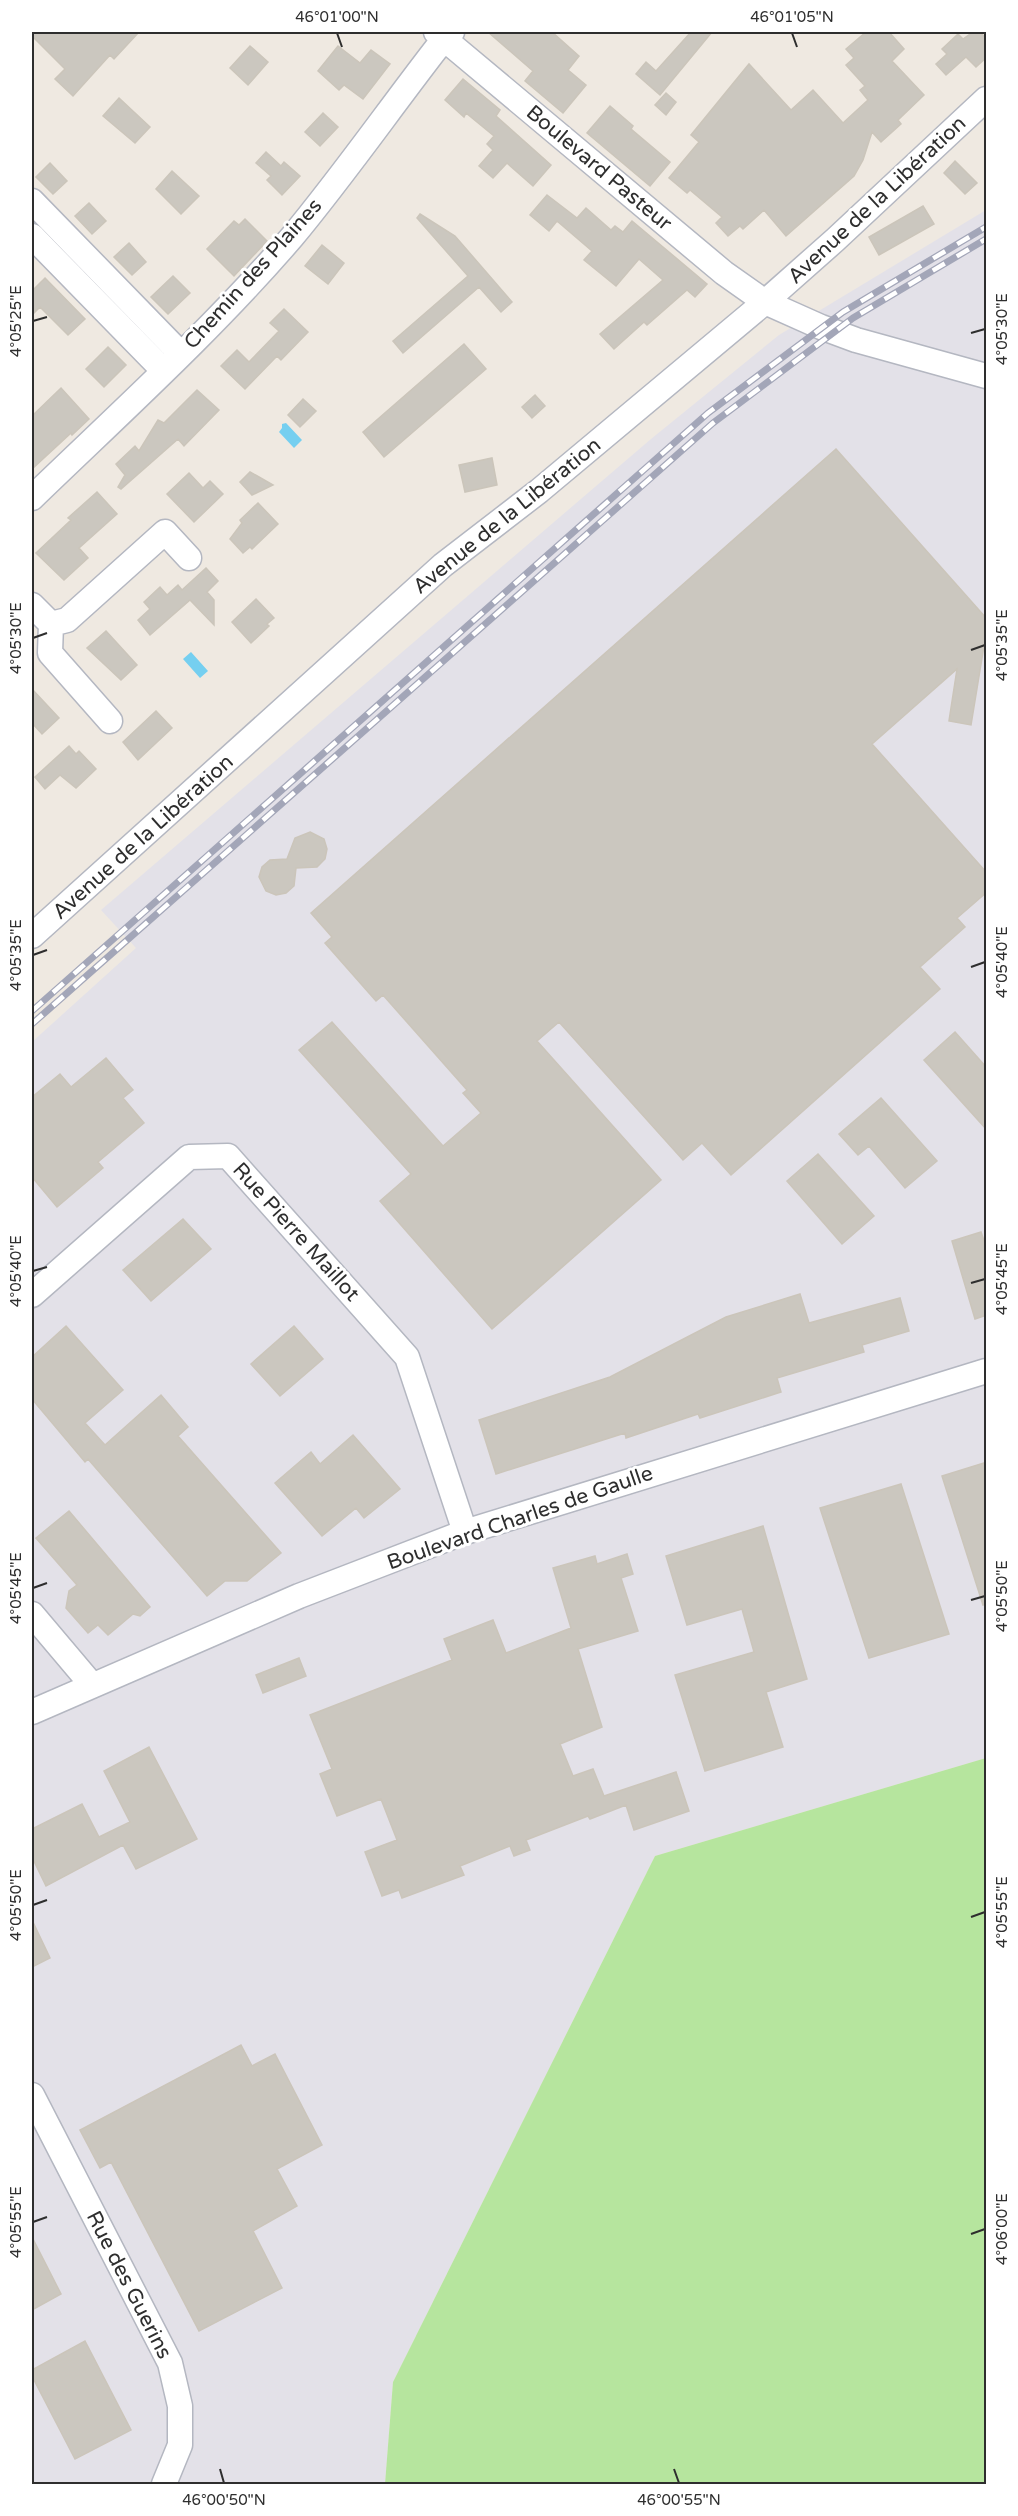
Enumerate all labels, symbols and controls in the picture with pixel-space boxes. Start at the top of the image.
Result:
text: 46°01'00"N [295,8,379,26]
text: 46°01'05"N [750,8,834,26]
street label: Boulevard Pasteur [521,100,677,236]
street label: Avenue de la Libération [783,111,971,289]
street label: Chemin des Plaines [179,194,327,354]
text: 4°05'25"E [7,285,25,357]
text: 4°05'30"E [993,293,1011,365]
street label: Avenue de la Libération [408,432,606,600]
text: 4°05'30"E [7,602,25,674]
text: 4°05'35"E [993,609,1011,681]
street label: Avenue de la Libération [47,749,239,925]
text: 4°05'35"E [7,919,25,991]
text: 4°05'40"E [993,926,1011,998]
street label: Rue Pierre Maillot [227,1158,365,1306]
text: 4°05'40"E [7,1235,25,1307]
text: 4°05'45"E [993,1243,1011,1315]
street label: Boulevard Charles de Gaulle [384,1461,656,1575]
text: 4°05'45"E [7,1552,25,1624]
text: 4°05'50"E [993,1560,1011,1632]
text: 4°05'50"E [7,1869,25,1941]
text: 4°05'55"E [993,1876,1011,1948]
text: 4°05'55"E [7,2186,25,2258]
text: 4°06'00"E [993,2193,1011,2265]
street label: Rue des Guerins [81,2207,177,2363]
text: 46°00'50"N [182,2491,266,2509]
text: 46°00'55"N [637,2491,721,2509]

